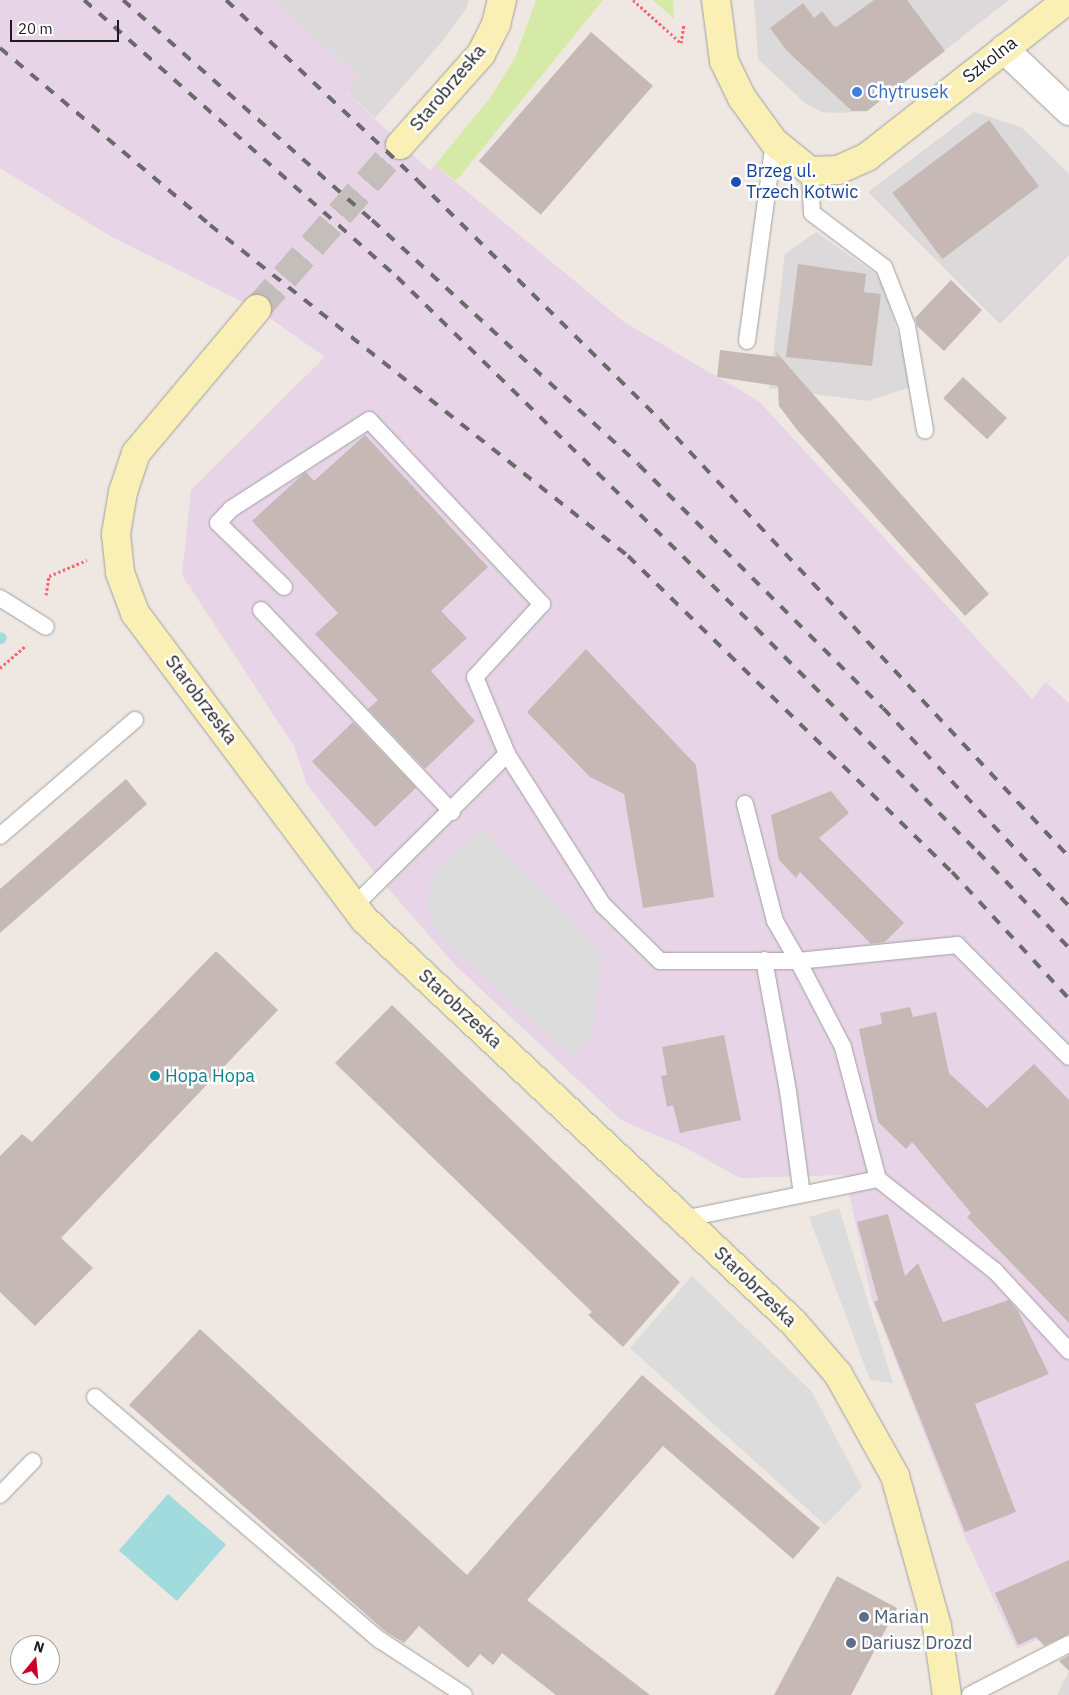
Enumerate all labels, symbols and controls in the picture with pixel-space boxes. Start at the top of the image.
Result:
scale bar [12,10,121,42]
text: 20 m [18,19,53,38]
street label: Szkolna [959,32,1021,88]
street label: Starobrzeska [406,41,490,135]
place label: Chytrusek [867,81,949,103]
marker: Chytrusek [851,86,863,98]
place label: Brzeg ul. Trzech Kotwic [746,161,858,203]
marker: Brzeg ul. Trzech Kotwic [730,176,742,188]
street label: Starobrzeska [161,651,241,749]
street label: Starobrzeska [414,965,506,1053]
place label: Hopa Hopa [165,1065,255,1087]
marker: Hopa Hopa [149,1070,161,1082]
street label: Starobrzeska [709,1242,801,1332]
place label: Marian [874,1606,929,1628]
marker: Marian [858,1611,870,1623]
place label: Dariusz Drozd [861,1632,972,1654]
north arrow [10,1635,60,1685]
text: N [32,1637,47,1657]
marker: Dariusz Drozd [845,1637,857,1649]

